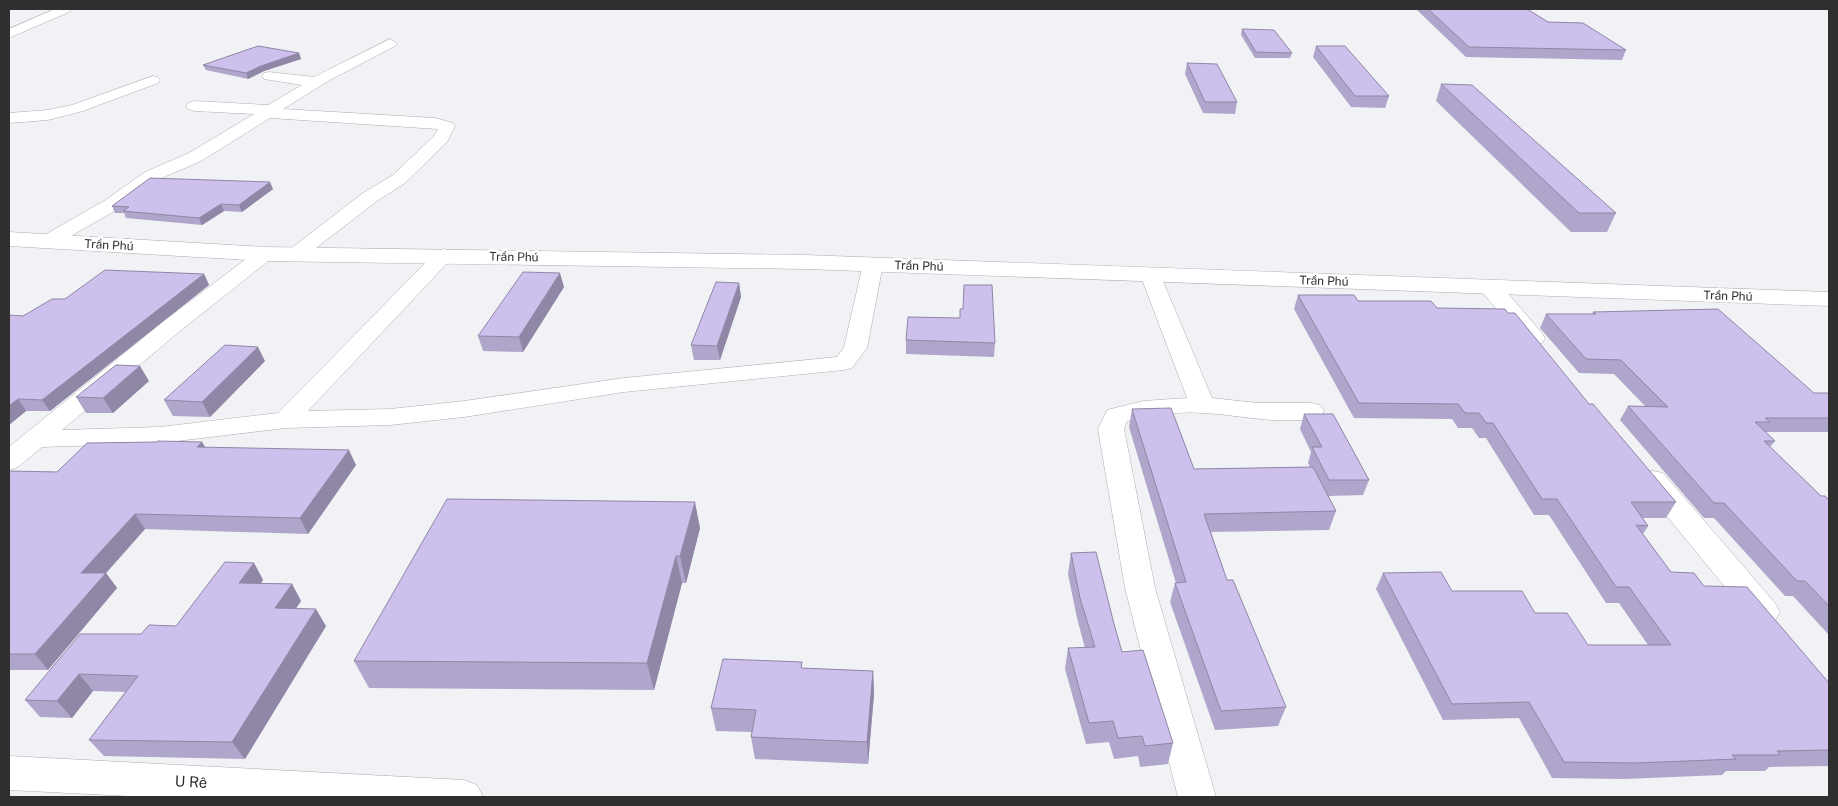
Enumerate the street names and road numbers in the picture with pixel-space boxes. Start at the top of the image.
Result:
street label: Trần Phú [84,237,134,253]
street label: Trần Phú [489,250,539,264]
street label: Trần Phú [894,258,944,274]
street label: Trần Phú [1299,273,1349,289]
street label: Trần Phú [1703,288,1753,304]
street label: U Rê [174,772,208,791]

